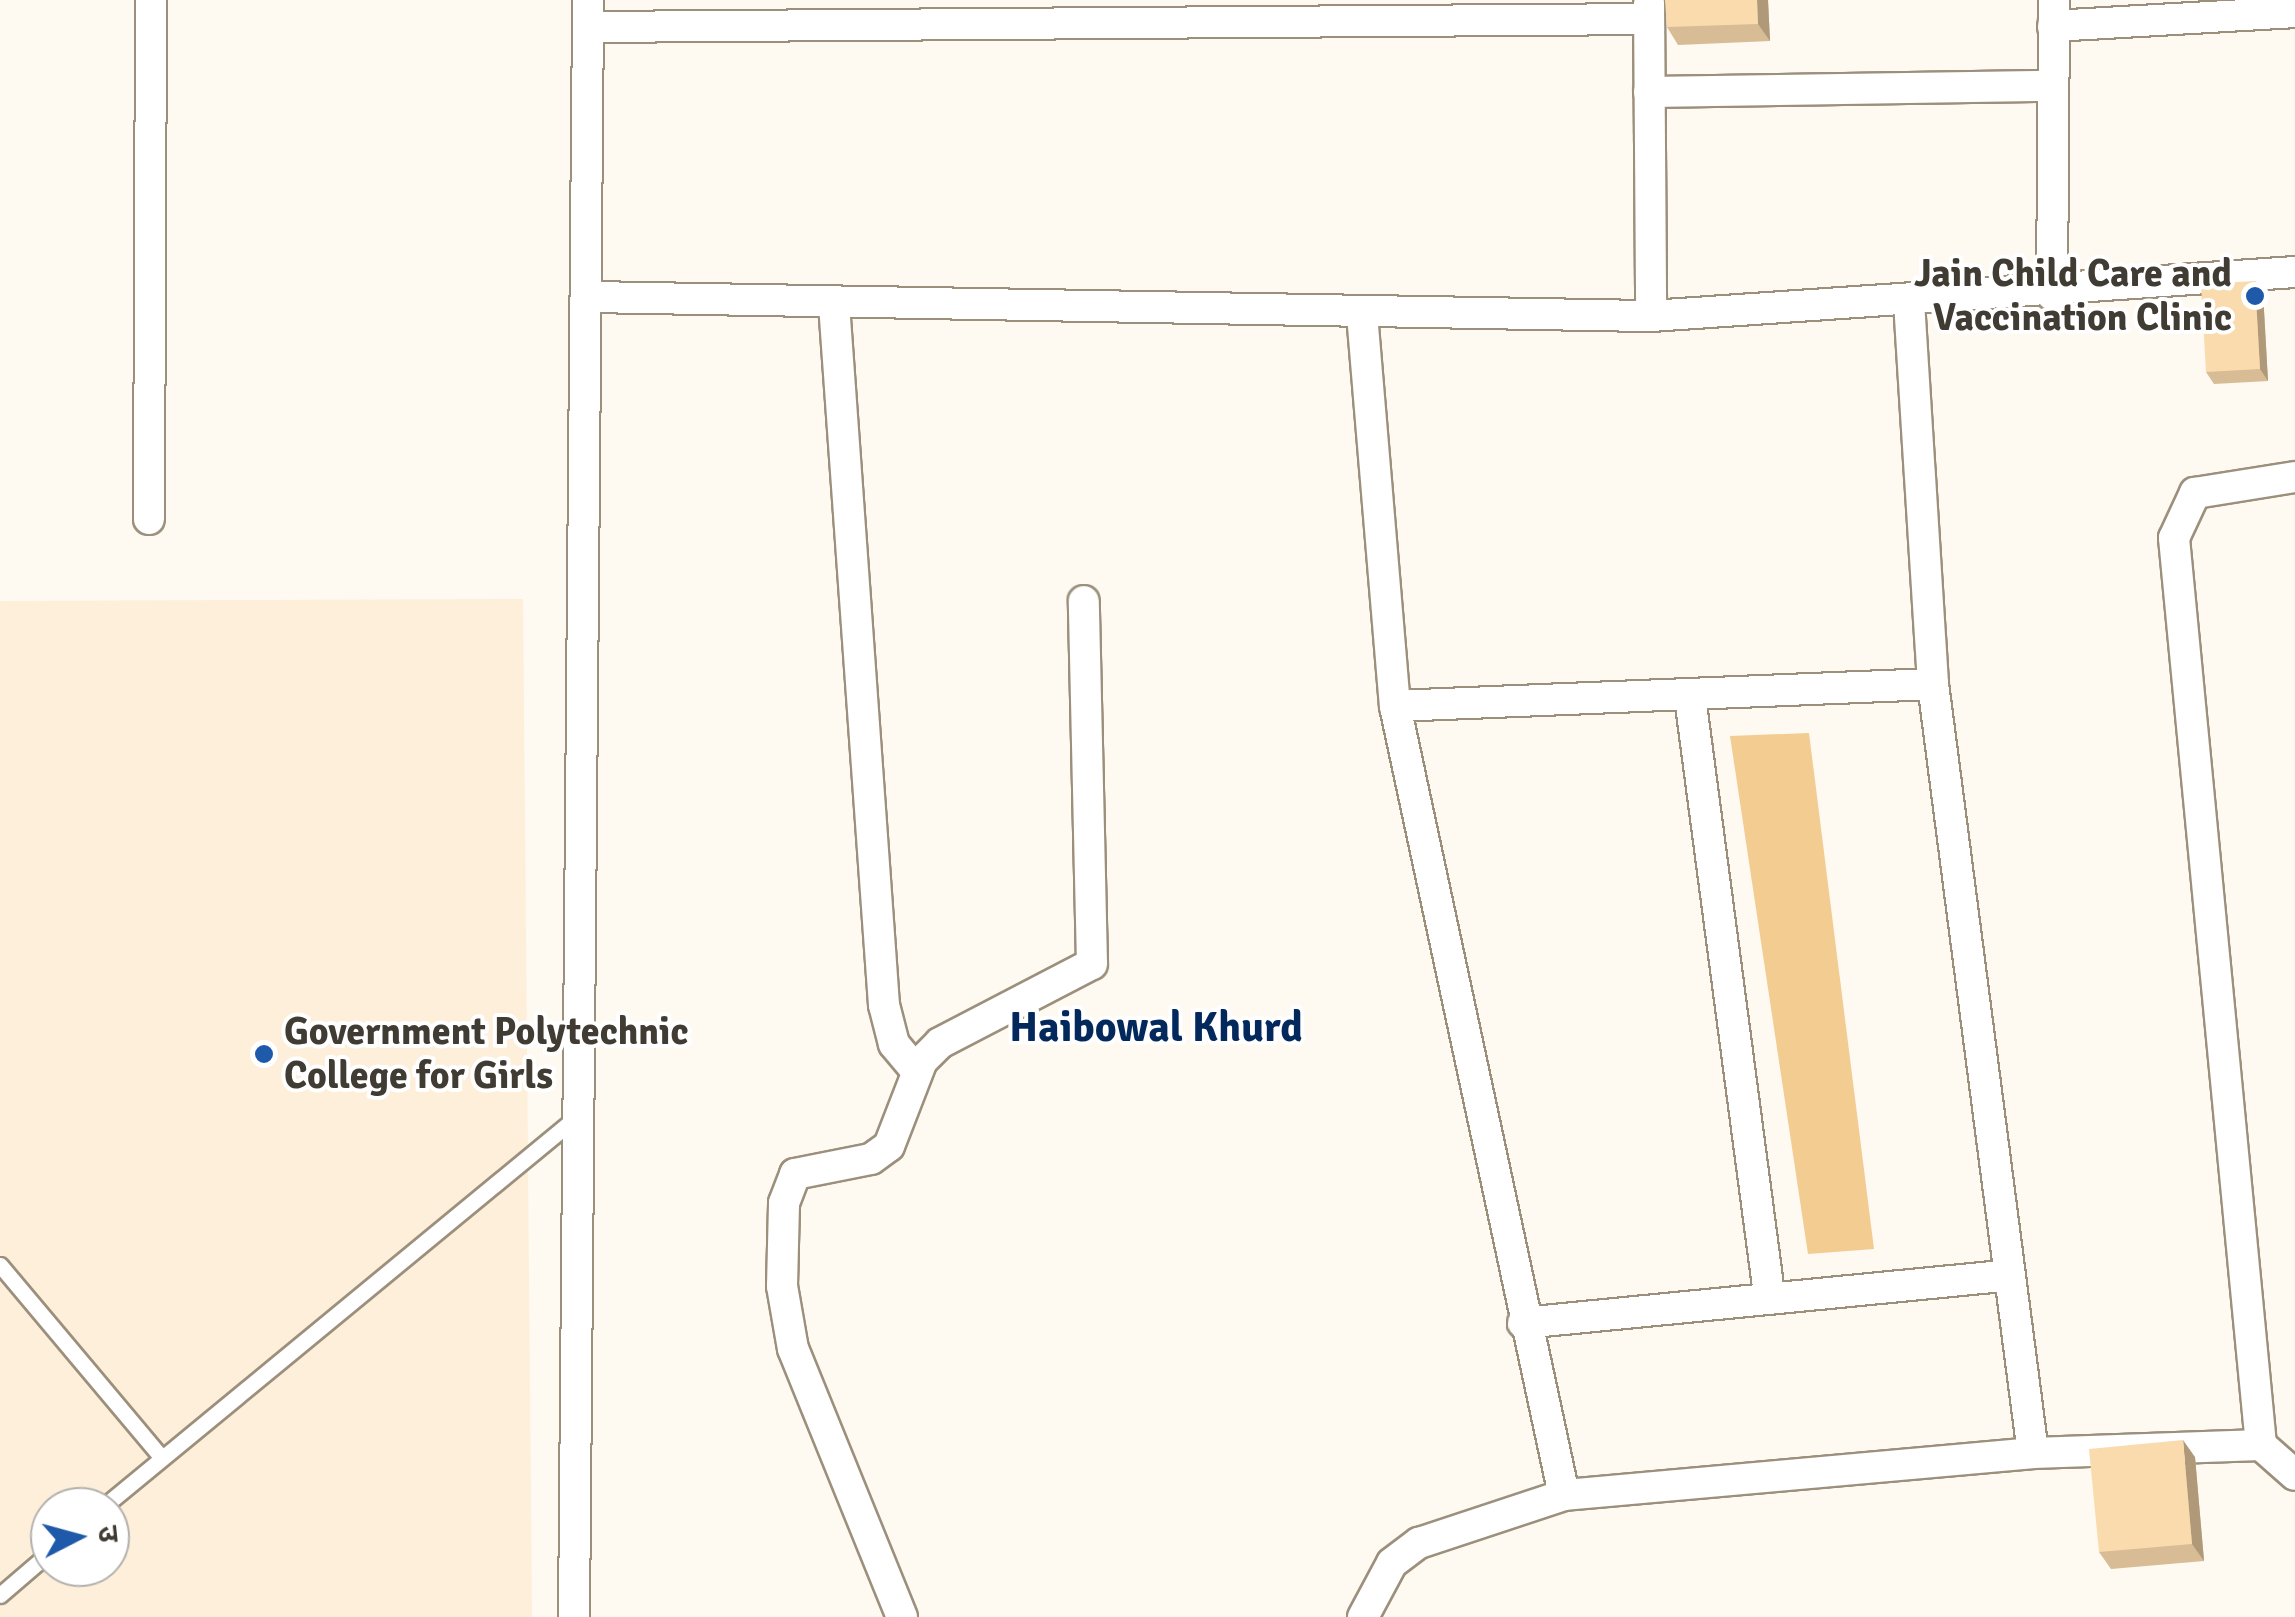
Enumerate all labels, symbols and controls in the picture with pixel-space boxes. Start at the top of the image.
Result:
place label: Jain Child Care and Vaccination Clinic [1914,251,2232,340]
marker: Jain Child Care and Vaccination Clinic [2242,283,2268,309]
district label: Haibowal Khurd [1009,1003,1303,1053]
place label: Government Polytechnic College for Girls [284,1009,688,1098]
marker: Government Polytechnic College for Girls [253,1043,275,1065]
north arrow [30,1487,130,1587]
text: उ [90,1524,126,1544]

